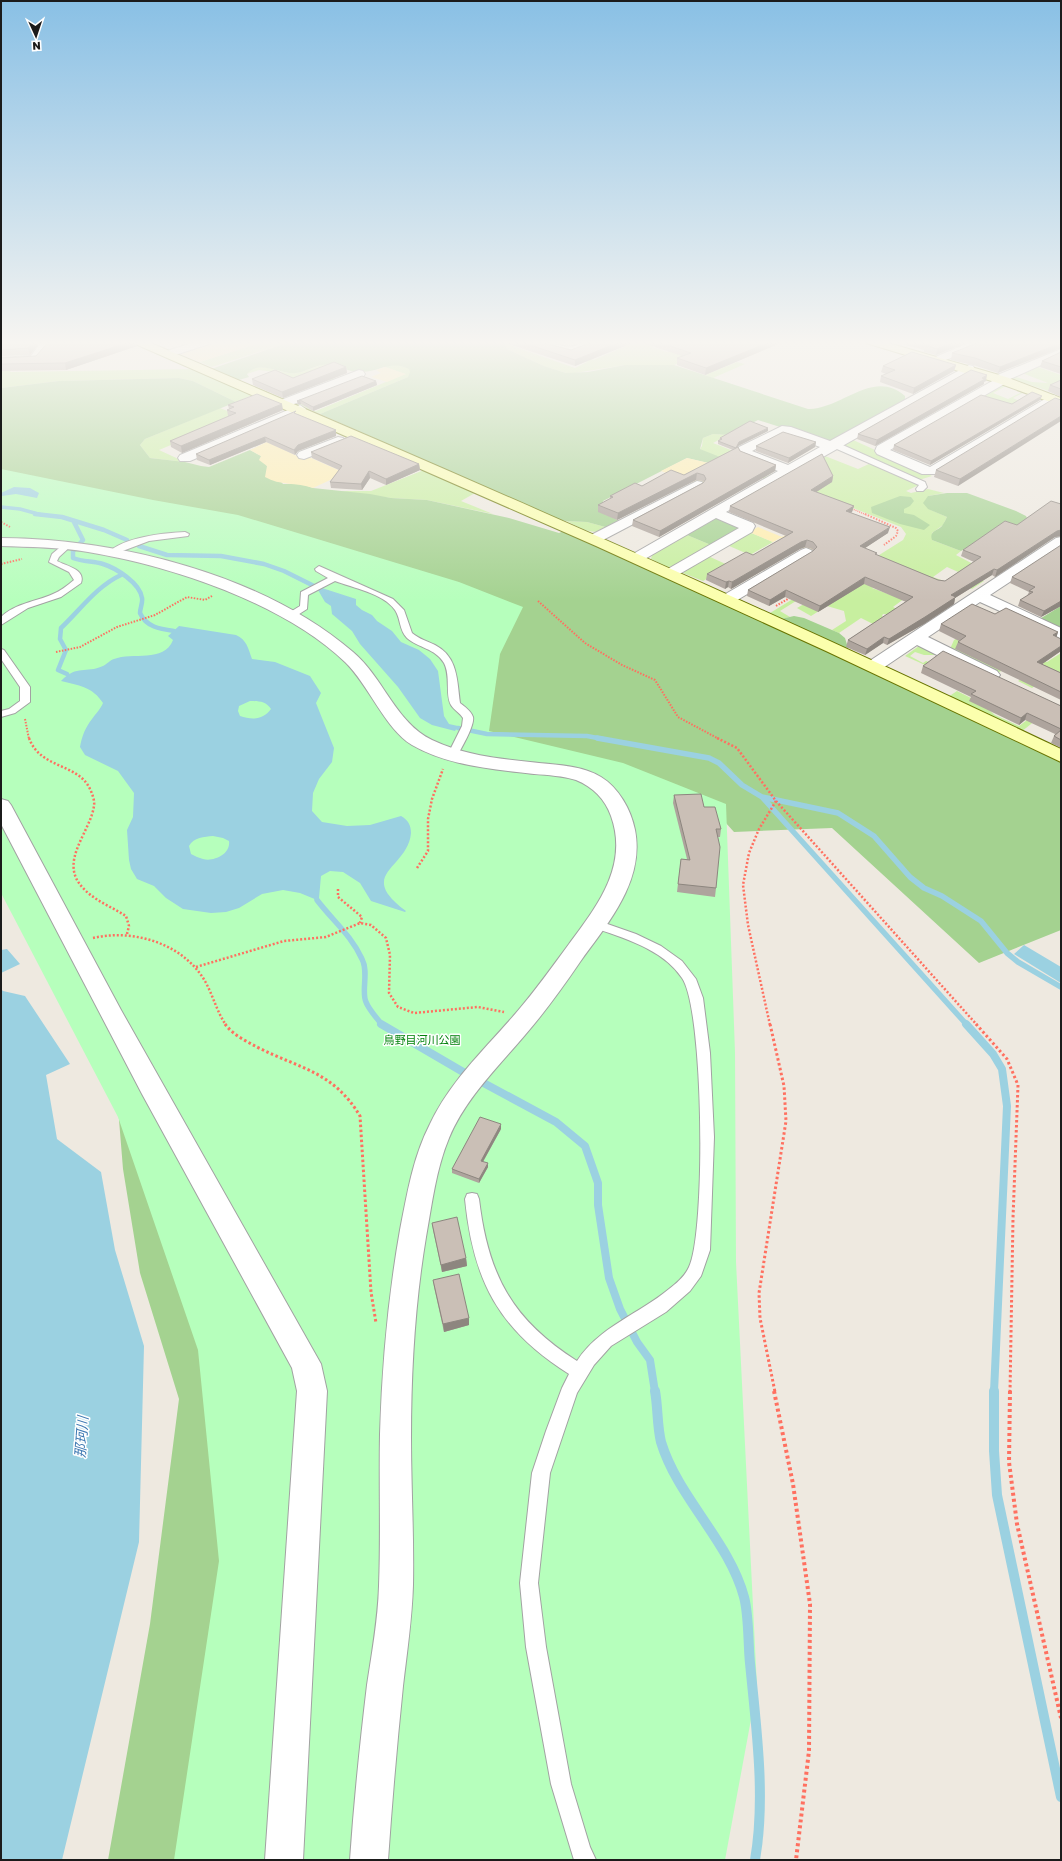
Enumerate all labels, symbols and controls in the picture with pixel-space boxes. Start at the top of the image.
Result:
north arrow [16,16,56,56]
text: N [32,40,41,53]
park label: 鳥野目河川公園 [384,1033,461,1046]
water label: 那珂川 [71,1413,91,1459]

